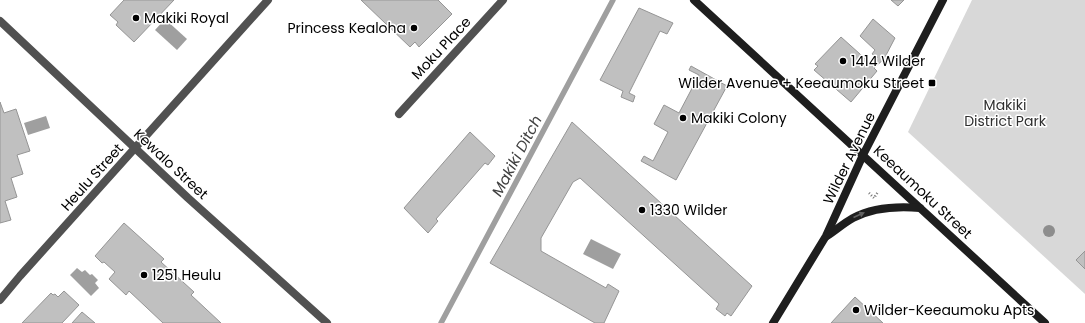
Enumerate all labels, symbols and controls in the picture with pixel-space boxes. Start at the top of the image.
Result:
place label: Makiki Royal [144,8,229,28]
street label: Moku Place [407,12,476,84]
marker: Makiki Royal [131,13,141,23]
place label: Princess Kealoha [287,18,406,38]
marker: Princess Kealoha [409,23,419,33]
place label: 1414 Wilder [851,51,925,71]
marker: 1414 Wilder [838,56,848,66]
place label: Wilder Avenue + Keeaumoku Street [678,73,924,93]
marker: Wilder Avenue + Keeaumoku Street [927,78,937,88]
park label: Makiki District Park [964,95,1047,131]
place label: Makiki Colony [691,108,787,128]
street label: Wilder Avenue [818,108,880,207]
water label: Makiki Ditch [486,112,547,200]
marker: Makiki Colony [678,113,688,123]
street label: Kewalo Street [129,124,213,204]
street label: Heulu Street [56,139,128,215]
street label: Keeaumoku Street [869,141,977,243]
place label: 1330 Wilder [650,200,727,220]
marker: 1330 Wilder [637,205,647,215]
one-way arrow [854,212,865,218]
place label: 1251 Heulu [152,265,221,285]
marker: 1251 Heulu [139,270,149,280]
place label: Wilder-Keeaumoku Apts [864,300,1034,320]
marker: Wilder-Keeaumoku Apts [851,305,861,315]

